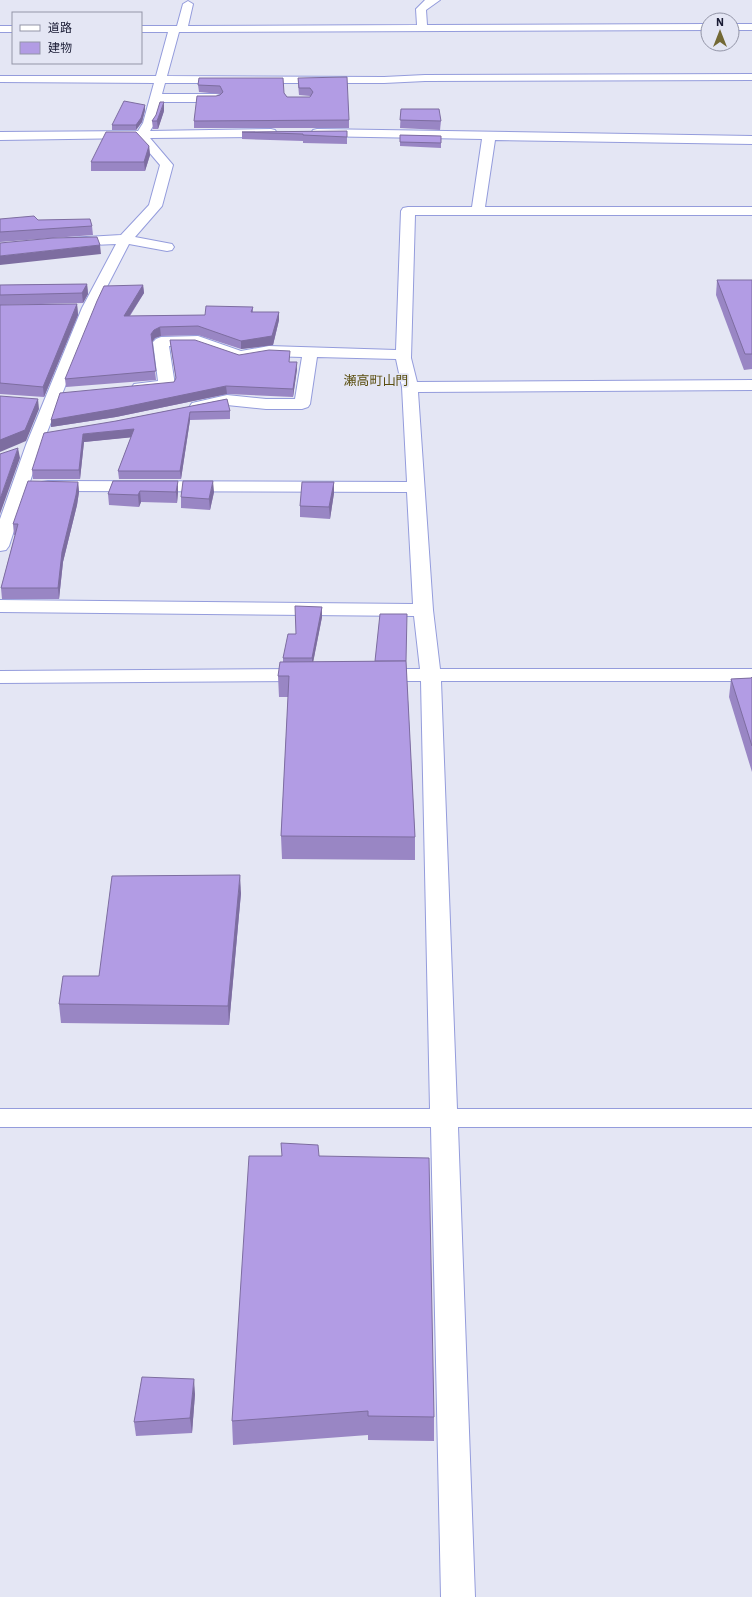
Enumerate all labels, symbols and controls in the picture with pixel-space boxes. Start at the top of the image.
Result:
legend [12,12,142,64]
north arrow [700,12,740,52]
text: N [716,15,724,29]
text: 道路 [48,20,72,35]
text: 建物 [48,40,72,55]
district label: 瀬高町山門 [343,372,409,389]

